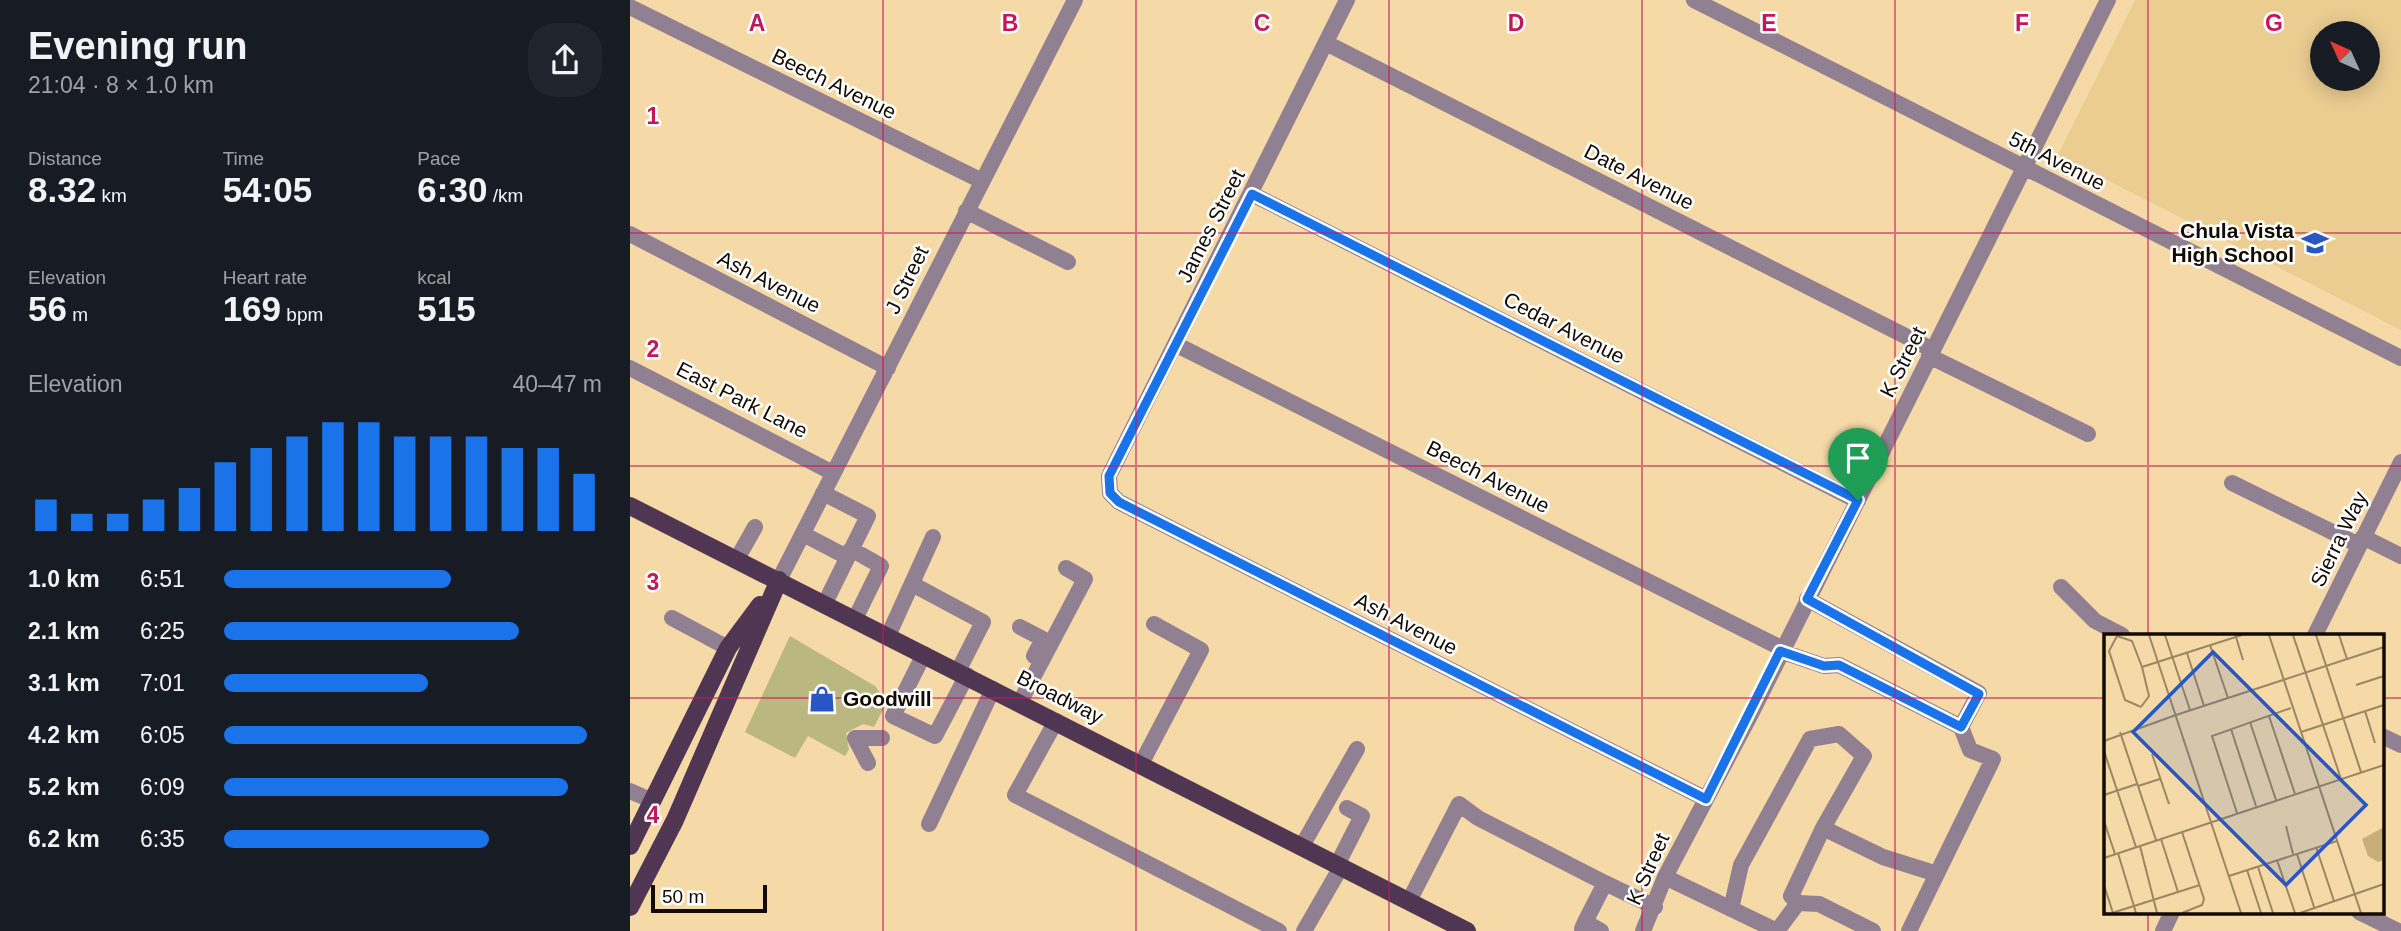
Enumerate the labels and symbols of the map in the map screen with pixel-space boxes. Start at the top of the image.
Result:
text: A [749,10,765,36]
text: B [1002,10,1018,36]
text: C [1254,10,1270,36]
text: D [1508,10,1524,36]
text: E [1761,10,1777,36]
text: F [2015,10,2029,36]
text: G [2265,10,2283,36]
north arrow [2310,21,2380,91]
street label: Beech Avenue [768,44,900,123]
text: 1 [647,103,660,129]
street label: 5th Avenue [2005,127,2109,195]
street label: Date Avenue [1581,139,1698,214]
street label: James Street [1172,165,1249,286]
place label: Chula Vista High School [2172,219,2294,266]
school or university icon: Chula Vista High School [2300,228,2330,258]
street label: J Street [880,242,933,317]
street label: Ash Avenue [714,246,824,317]
street label: Cedar Avenue [1500,287,1629,368]
street label: K Street [1875,323,1930,401]
text: 2 [647,336,659,362]
street label: East Park Lane [673,357,811,442]
pin [1828,428,1888,500]
street label: Beech Avenue [1423,436,1554,517]
street label: Sierra Way [2306,487,2372,590]
text: 3 [647,569,659,595]
street label: Ash Avenue [1351,588,1461,659]
inset map [2104,634,2384,914]
street label: Broadway [1013,665,1107,728]
shop icon: Goodwill [807,684,837,714]
place label: Goodwill [843,687,932,710]
text: 4 [647,802,660,828]
street label: K Street [1622,829,1674,908]
scale bar [651,882,766,914]

